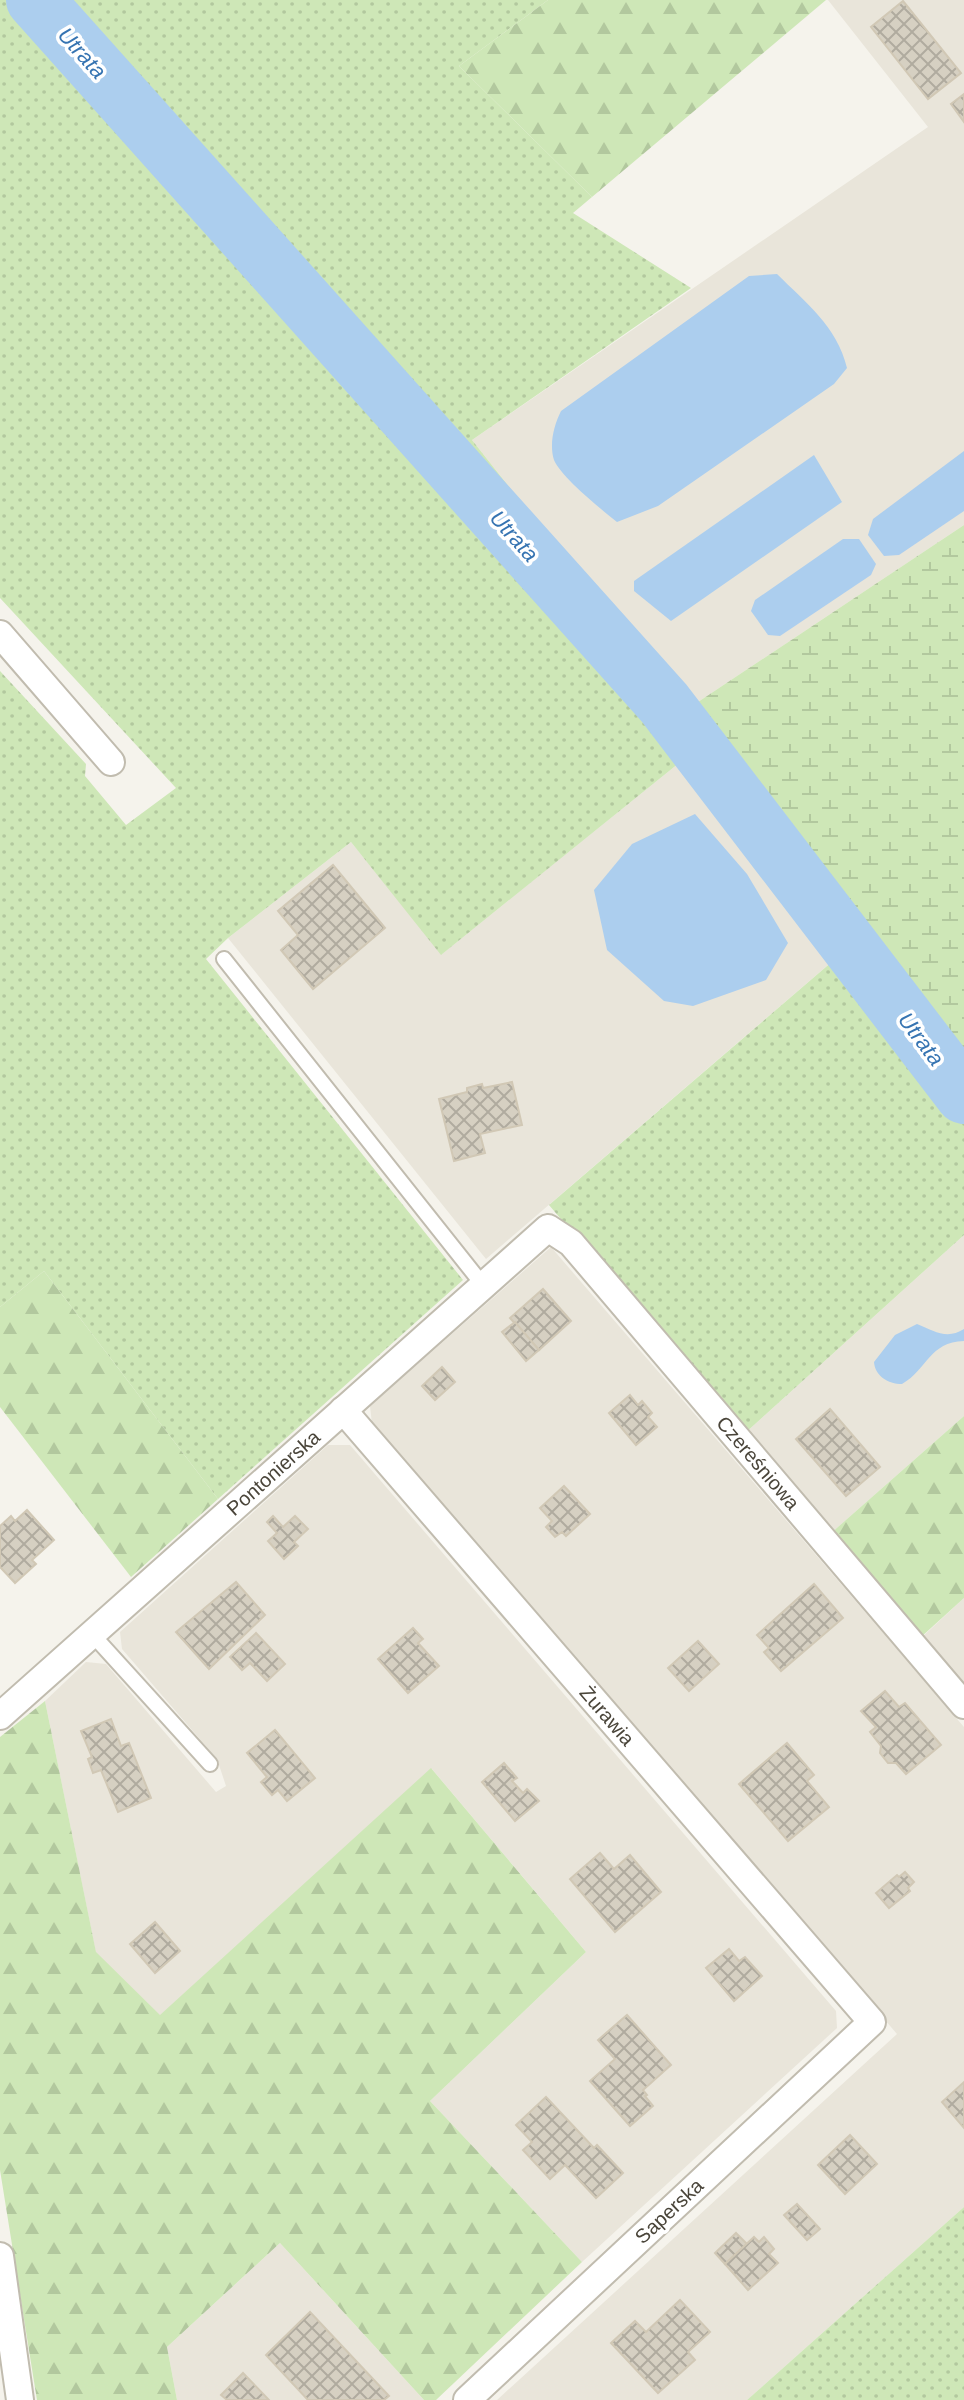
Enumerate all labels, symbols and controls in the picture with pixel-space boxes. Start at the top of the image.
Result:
water label: Utrata [53,22,111,84]
water label: Utrata [485,505,543,567]
water label: Utrata [893,1008,949,1070]
street label: Czereśniowa [712,1412,805,1515]
street label: Pontonierska [222,1425,325,1520]
street label: Żurawia [576,1682,639,1750]
street label: Saperska [631,2174,708,2248]

